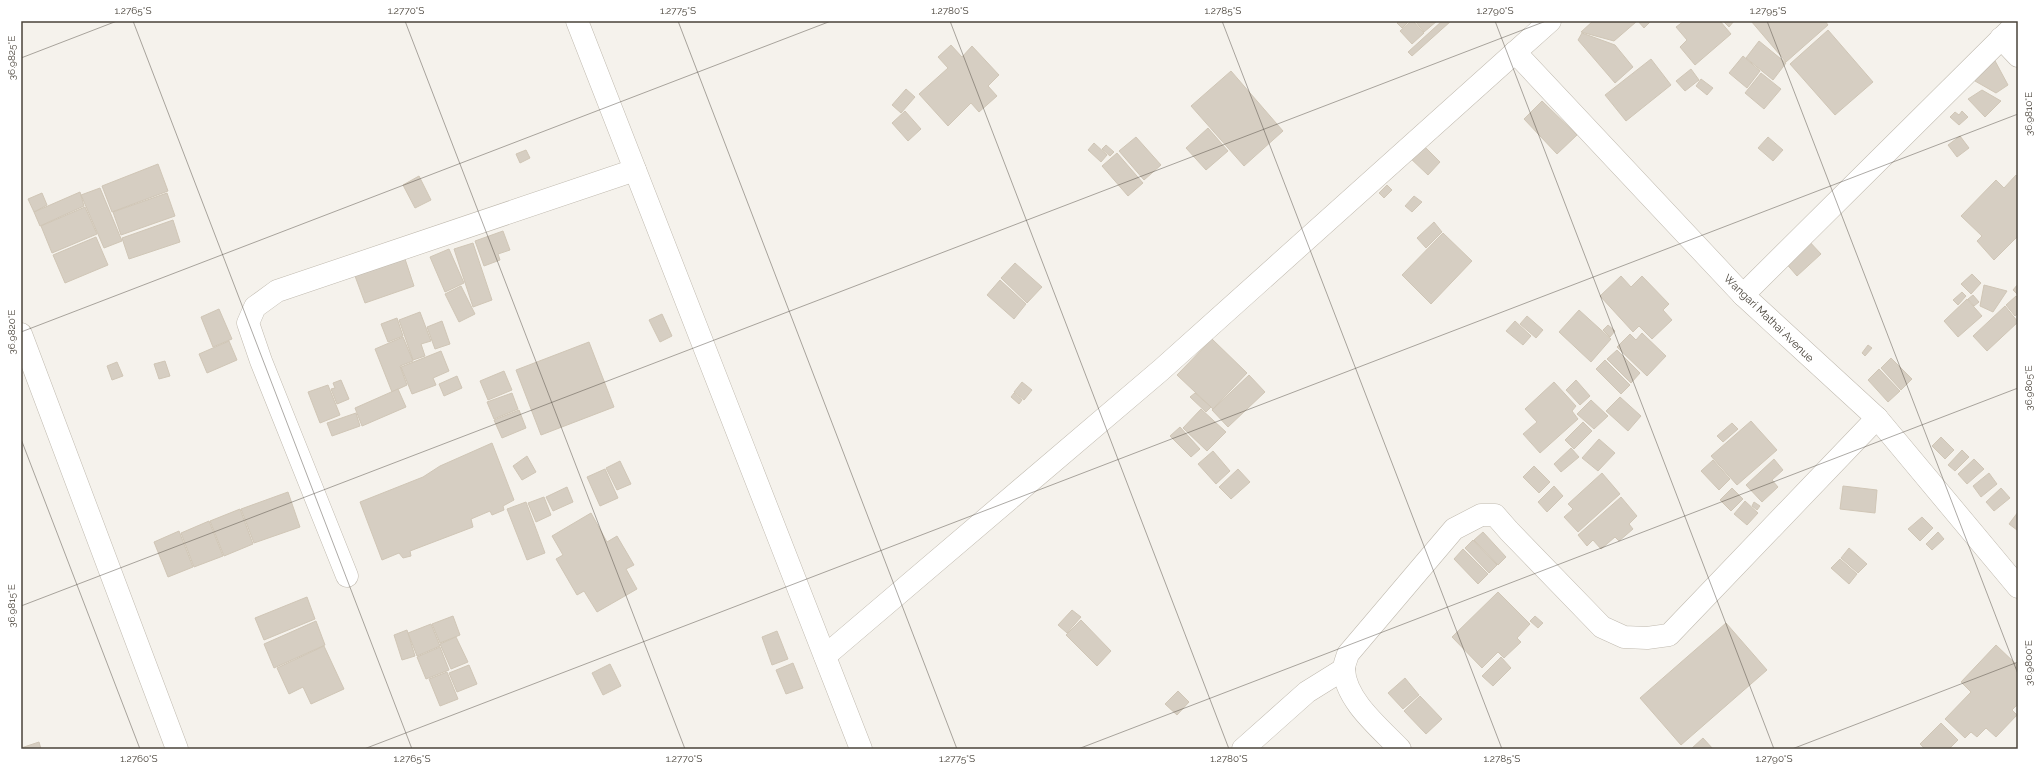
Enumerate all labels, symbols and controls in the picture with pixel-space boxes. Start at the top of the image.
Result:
text: 1.2765°S [115,5,151,16]
text: 1.2770°S [388,5,424,16]
text: 1.2775°S [660,5,696,16]
text: 1.2780°S [931,5,969,16]
text: 1.2785°S [1205,5,1241,16]
text: 1.2790°S [1476,5,1514,16]
text: 1.2795°S [1750,5,1786,16]
text: 36.9825°E [6,36,17,80]
text: 36.9810°E [2023,92,2034,136]
street label: Wangari Mathai Avenue [1721,272,1817,365]
text: 36.9820°E [6,310,17,354]
text: 36.9805°E [2023,365,2034,411]
text: 36.9815°E [6,584,17,628]
text: 36.9800°E [2023,640,2034,686]
text: 1.2760°S [120,753,158,764]
text: 1.2765°S [394,753,430,764]
text: 1.2770°S [666,753,702,764]
text: 1.2775°S [939,753,975,764]
text: 1.2780°S [1210,753,1248,764]
text: 1.2785°S [1484,753,1520,764]
text: 1.2790°S [1755,753,1793,764]

